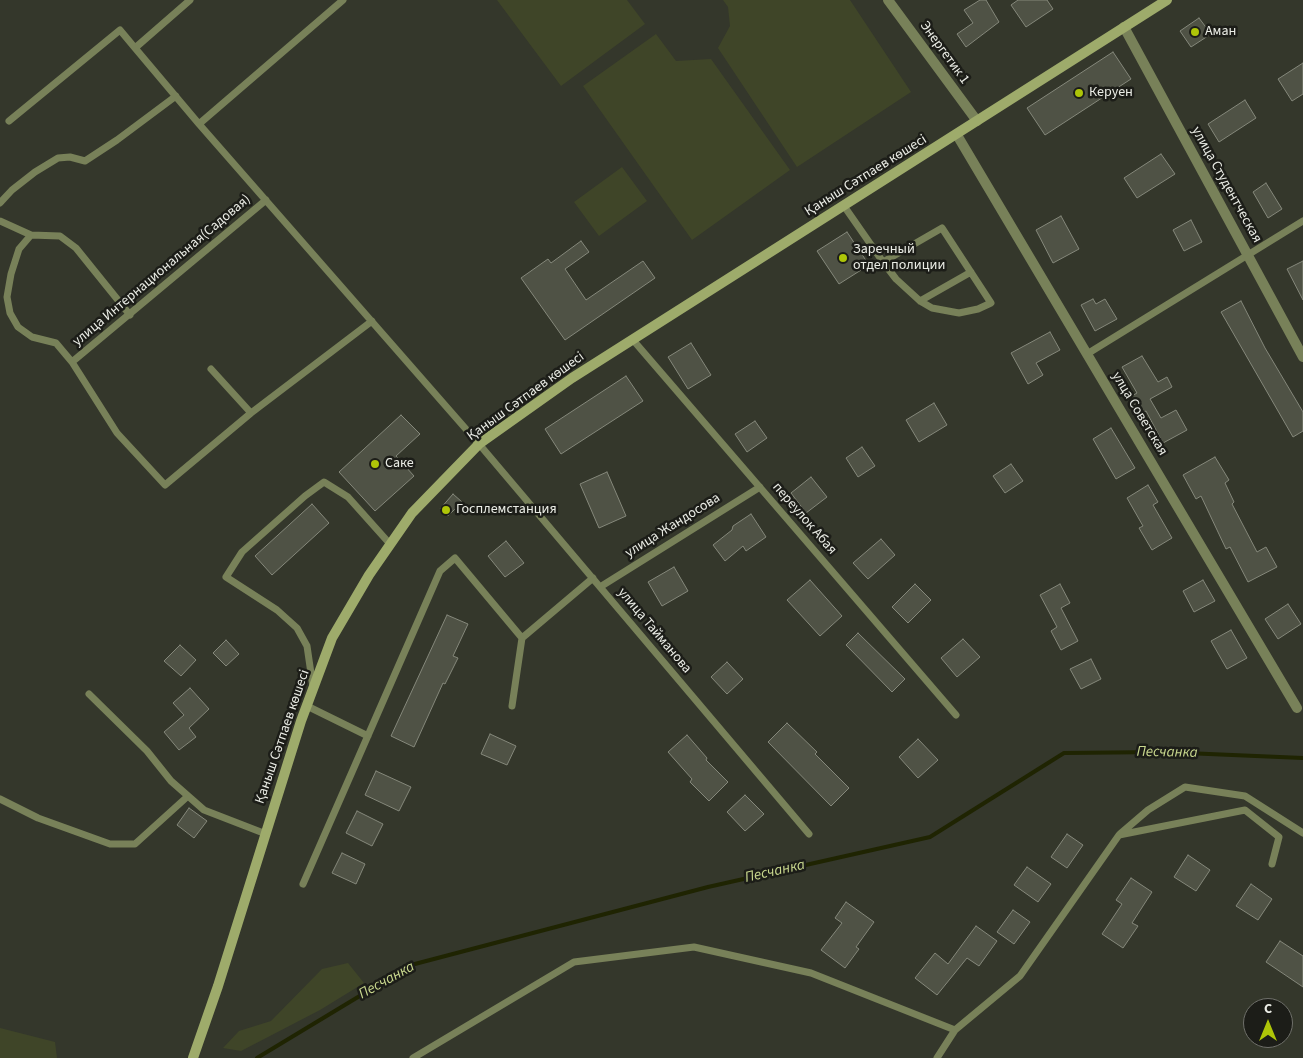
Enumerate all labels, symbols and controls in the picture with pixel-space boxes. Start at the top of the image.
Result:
street label: Энергетик 1 [916,18,972,88]
place label: Аман [1205,24,1236,40]
marker: Аман [1189,26,1201,38]
place label: Керуен [1089,85,1133,101]
marker: Керуен [1073,87,1085,99]
street label: улица Студентческая [1187,124,1265,246]
street label: Қаныш Сәтпаев көшесі [802,132,930,220]
street label: улица Интернациональная(Садовая) [70,192,254,350]
place label: Заречный отдел полиции [853,242,945,274]
marker: Заречный отдел полиции [837,252,849,264]
street label: Қаныш Сәтпаев көшесі [464,349,588,445]
street label: улца Советская [1107,369,1171,459]
place label: Саке [385,456,414,472]
marker: Саке [369,458,381,470]
street label: переулок Абая [768,480,840,558]
street label: улица Жандосова [622,490,724,562]
place label: Госплемстанция [456,502,557,518]
marker: Госплемстанция [440,504,452,516]
street label: улица Тайманова [613,585,695,677]
street label: Қаныш Сәтпаев көшесі [252,668,314,806]
water label: Песчанка [1136,743,1198,763]
water label: Песчанка [743,856,807,888]
water label: Песчанка [356,958,418,1004]
north arrow [1243,998,1293,1048]
text: С [1264,999,1272,1019]

